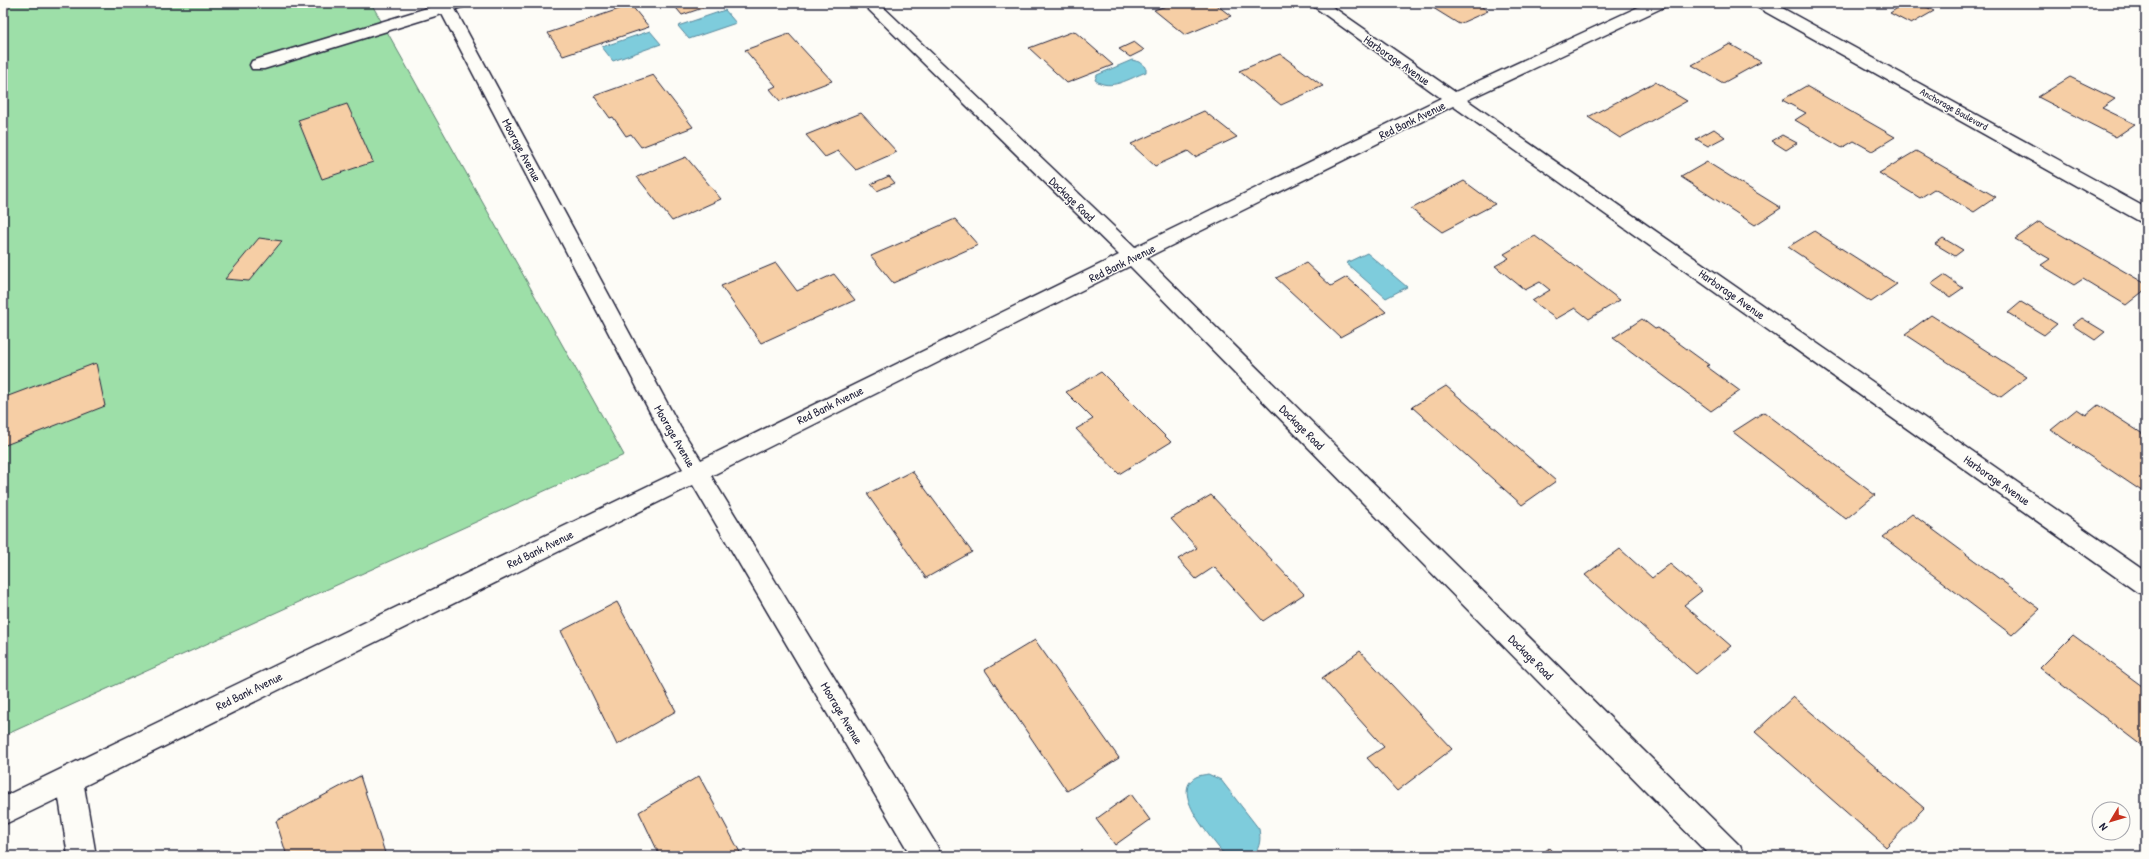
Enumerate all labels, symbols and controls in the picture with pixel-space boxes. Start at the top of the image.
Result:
street label: Harborage Avenue [1360,31,1434,89]
street label: Anchorage Boulevard [1918,85,1990,133]
street label: Red Bank Avenue [1376,96,1448,143]
street label: Moorage Avenue [498,115,546,185]
street label: Dockage Road [1045,173,1099,225]
street label: Red Bank Avenue [1086,239,1158,286]
street label: Harborage Avenue [1695,265,1769,323]
street label: Red Bank Avenue [794,381,866,428]
street label: Dockage Road [1276,401,1329,454]
street label: Moorage Avenue [650,402,700,471]
street label: Harborage Avenue [1960,451,2034,509]
street label: Red Bank Avenue [504,525,576,572]
street label: Dockage Road [1505,631,1558,684]
street label: Red Bank Avenue [213,667,285,714]
street label: Moorage Avenue [817,679,867,747]
north arrow [2091,801,2131,841]
text: N [2096,820,2110,834]

